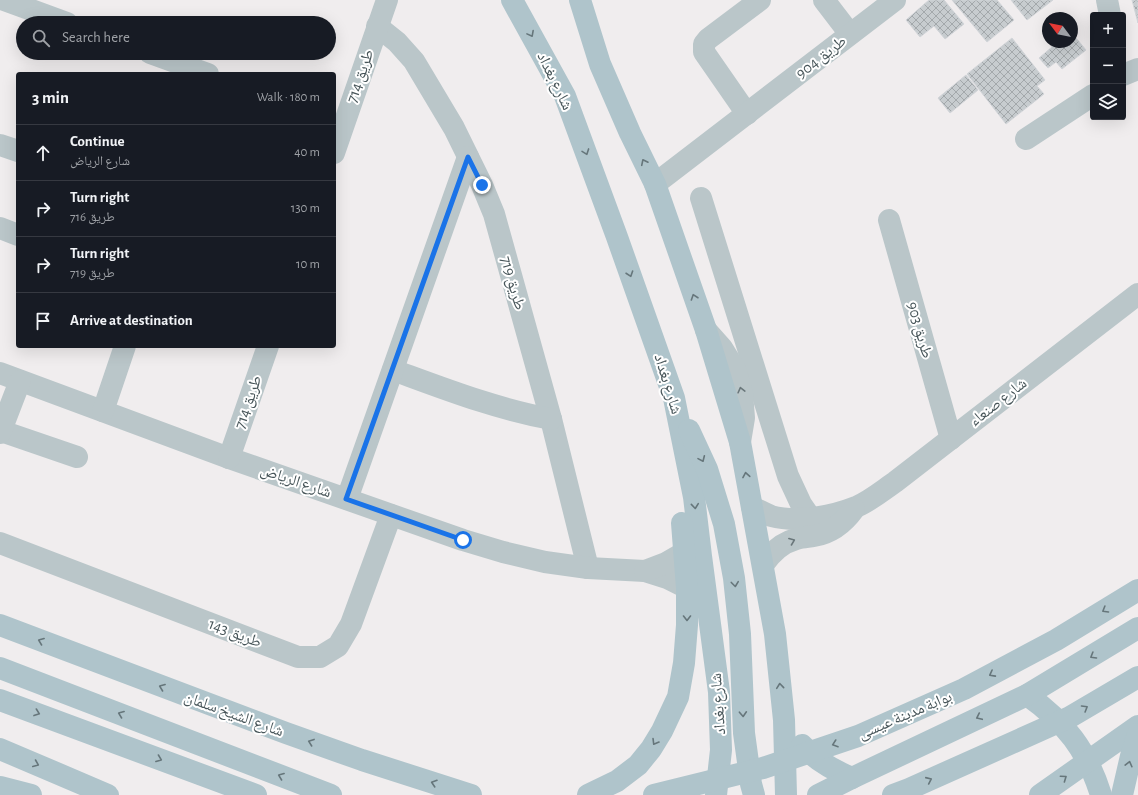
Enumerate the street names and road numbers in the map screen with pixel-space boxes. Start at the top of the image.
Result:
street label: طريق 904 [793,33,850,83]
street label: طريق 714 [343,47,378,105]
street label: شارع بغداد [532,50,576,113]
street label: طريق 719 [496,254,528,312]
street label: طريق 903 [902,300,936,361]
street label: شارع بغداد [649,352,685,417]
street label: طريق 714 [231,373,266,431]
street label: شارع صنعاء [966,375,1031,431]
street label: شارع الرياض [258,461,333,502]
street label: طريق 143 [206,616,264,652]
street label: شارع بغداد [708,672,730,736]
street label: بوابة مدينة عيسى [856,688,955,744]
street label: شارع الشيخ سلمان [182,689,286,741]

